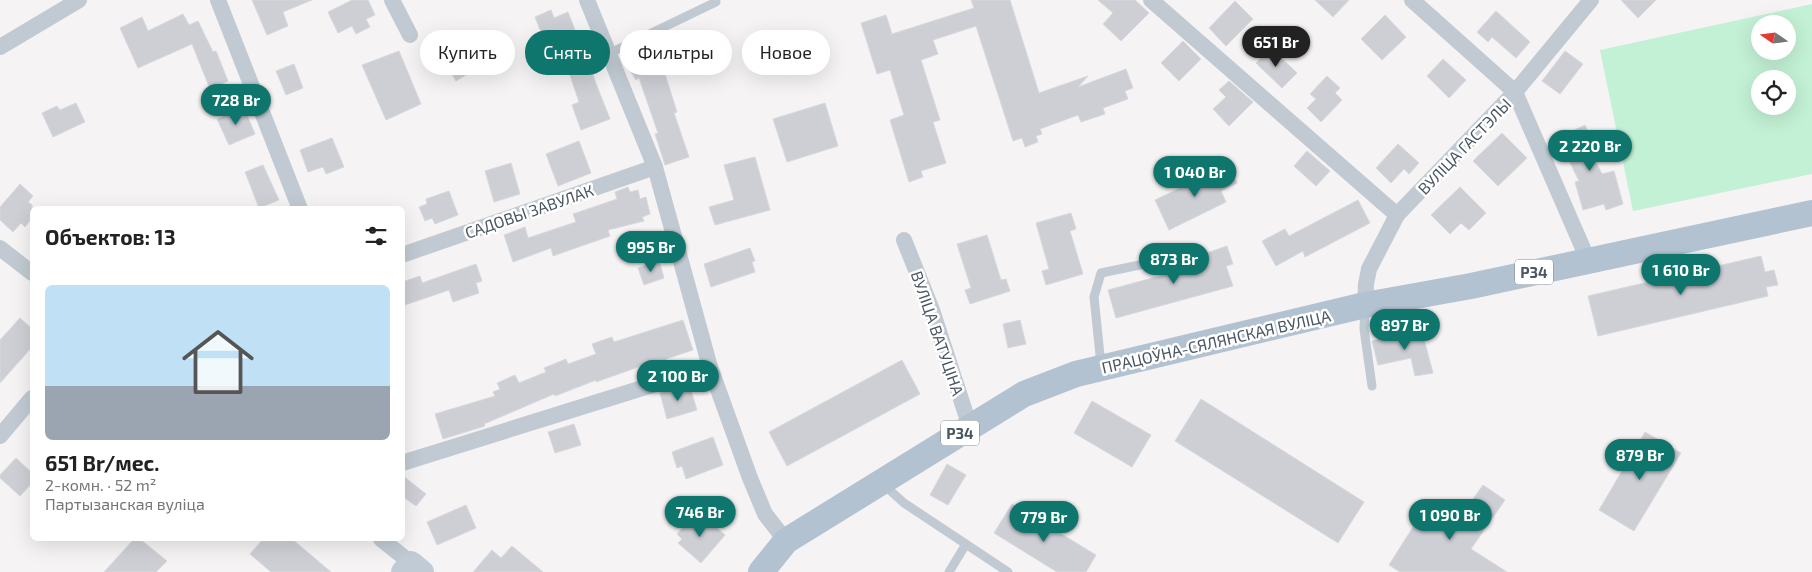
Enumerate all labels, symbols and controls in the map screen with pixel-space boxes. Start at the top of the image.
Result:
north arrow [1751,15,1796,60]
map controls [1751,15,1796,115]
pin: 651 Br [1235,26,1317,68]
chip: Купить [420,30,515,75]
chip: Снять [525,30,610,75]
chip: Фильтры [620,30,732,75]
chip: Новое [742,30,830,75]
text: 651 Br [1253,32,1299,51]
button: locate [1751,70,1796,115]
pin: 728 Br [195,84,277,126]
text: 728 Br [212,90,260,109]
street label: ВУЛІЦА ГАСТЭЛЫ [1413,94,1515,198]
pin: 2 220 Br [1538,130,1642,172]
text: 2 220 Br [1559,136,1621,155]
pin: 1 040 Br [1143,156,1247,198]
text: 1 040 Br [1164,162,1226,181]
street label: САДОВЫ ЗАВУЛАК [462,180,596,242]
icon: filters [362,222,390,250]
text: Объектов: 13 [45,224,176,249]
pin: 995 Br [610,230,692,273]
text: 995 Br [627,237,675,256]
pin: 873 Br [1133,242,1215,285]
text: 873 Br [1150,249,1198,268]
pin: 1 610 Br [1629,254,1733,296]
road number: Р34 [1515,260,1553,284]
text: 1 610 Br [1652,260,1710,279]
street label: ВУЛІЦА ВАТУЦІНА [908,268,968,398]
street label: ПРАЦОЎНА-СЯЛЯНСКАЯ ВУЛІЦА [1100,305,1332,377]
pin: 897 Br [1364,308,1446,351]
text: 897 Br [1381,315,1429,334]
icon: home [173,317,263,407]
pin: 2 100 Br [626,360,730,402]
text: 2 100 Br [648,366,708,385]
road number: Р34 [941,420,979,446]
pin: 879 Br [1599,438,1681,481]
text: 879 Br [1616,445,1664,464]
text: 651 Br/мес. [45,450,159,475]
text: 2-комн. · 52 m² [45,475,156,494]
text: Партызанская вуліца [45,494,205,513]
pin: 746 Br [659,496,741,538]
pin: 1 090 Br [1398,498,1502,541]
pin: 779 Br [1003,500,1085,543]
text: 746 Br [676,502,724,521]
text: 1 090 Br [1420,505,1480,524]
text: 779 Br [1021,507,1067,526]

